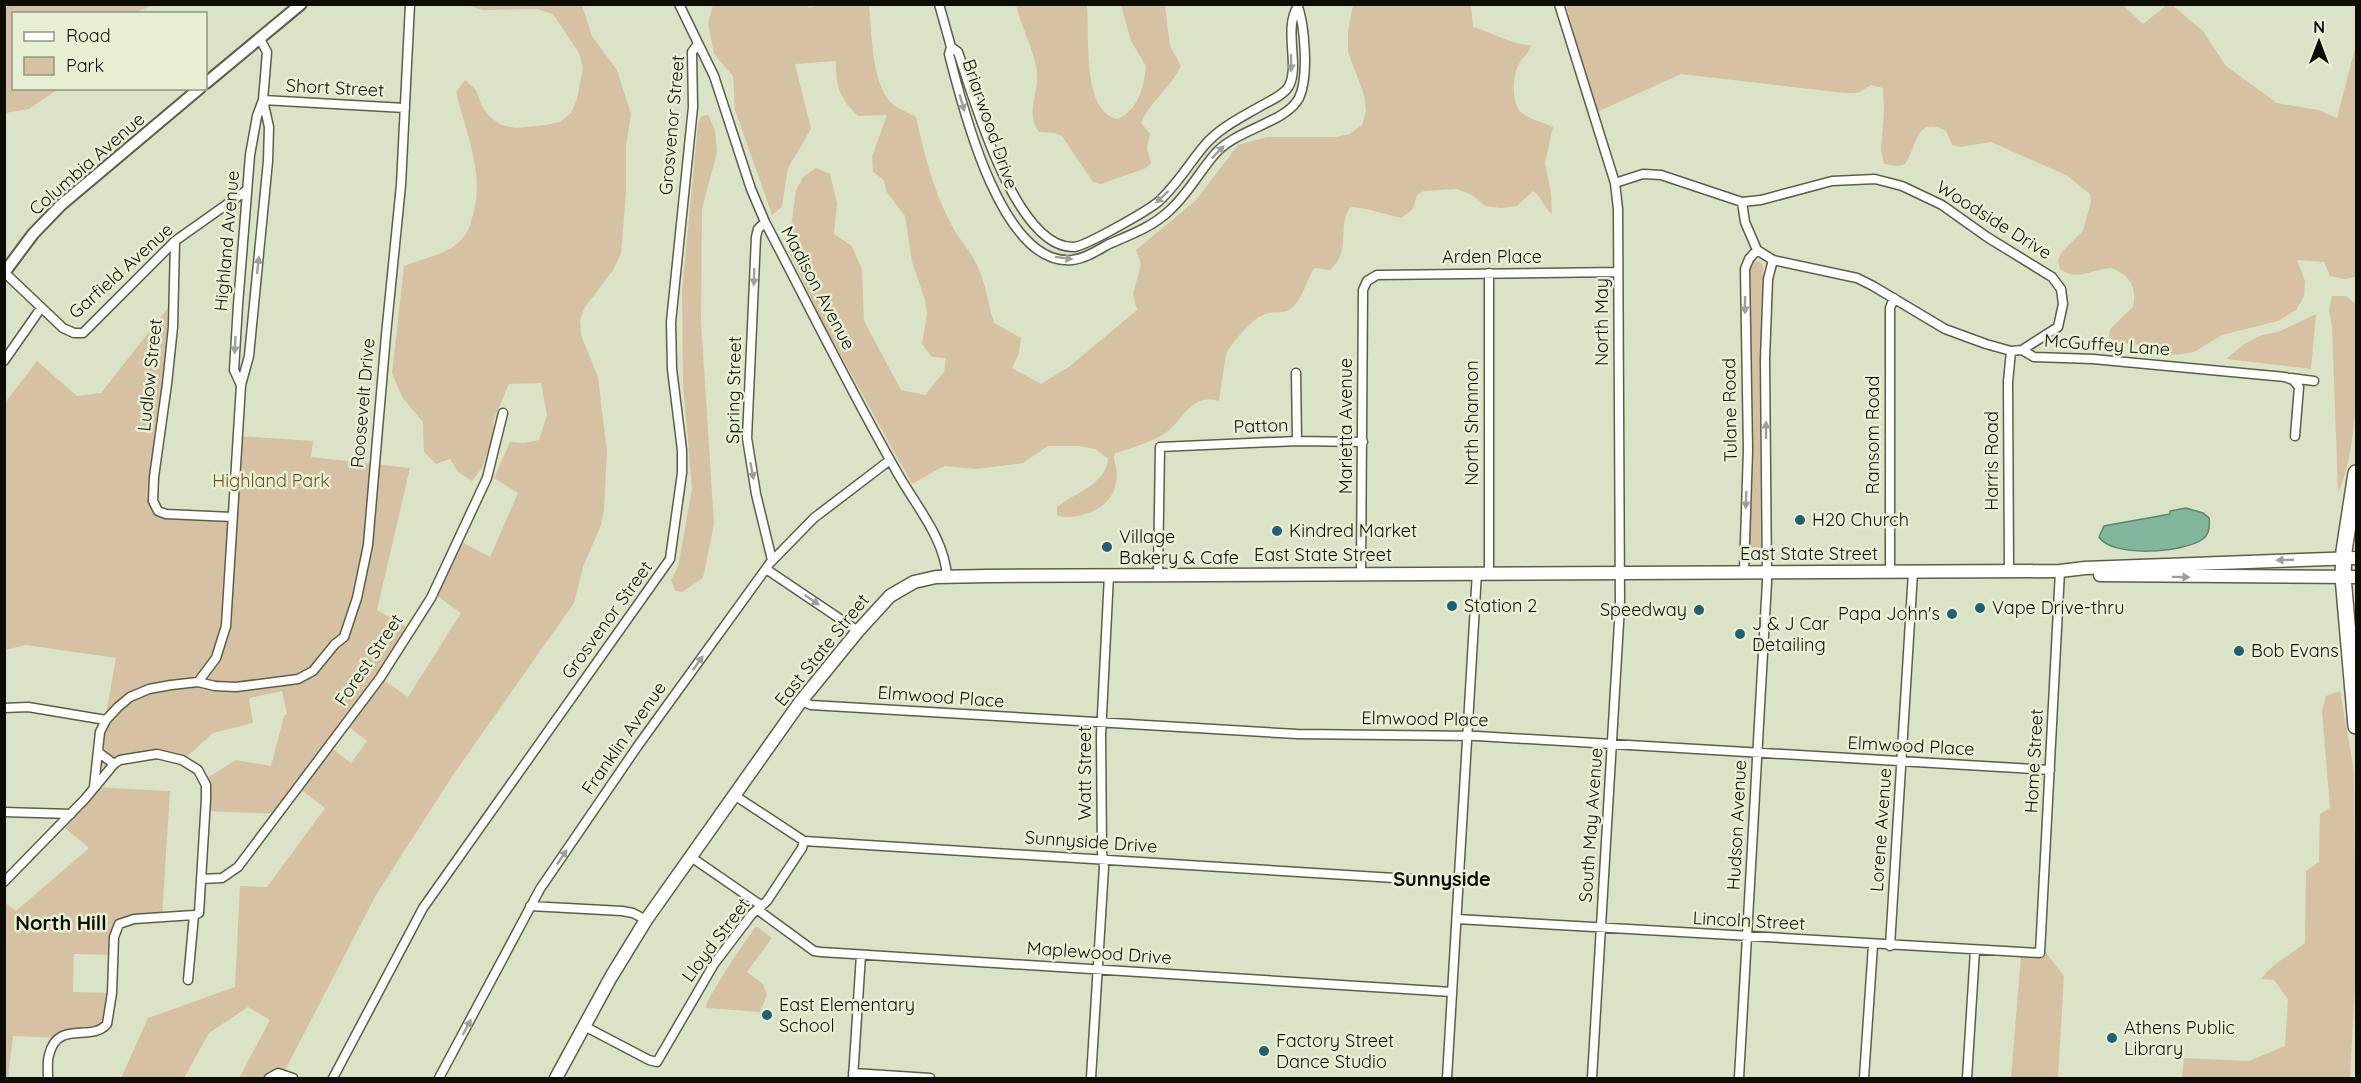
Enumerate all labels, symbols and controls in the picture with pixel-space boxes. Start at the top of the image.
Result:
legend [12,12,207,90]
north arrow [2289,12,2349,72]
text: N [2313,17,2325,37]
text: Road [66,24,111,47]
one-way arrow [1287,53,1296,72]
text: Park [66,54,104,77]
street label: Grosvenor Street [654,54,689,196]
street label: Briarwood Drive [958,56,1023,192]
street label: Short Street [285,73,385,102]
one-way arrow [958,94,967,112]
street label: Columbia Avenue [24,107,149,220]
one-way arrow [1210,145,1224,159]
street label: Highland Avenue [209,170,244,312]
street label: Woodside Drive [1932,175,2056,264]
one-way arrow [1155,190,1169,204]
street label: Garfield Avenue [64,218,178,323]
street label: Madison Avenue [776,222,861,354]
street label: Arden Place [1442,245,1542,268]
one-way arrow [1054,254,1073,263]
one-way arrow [253,255,263,274]
one-way arrow [749,267,758,286]
street label: North May [1590,278,1613,366]
one-way arrow [1740,295,1750,314]
street label: Ludlow Street [132,317,167,432]
street label: McGuffey Lane [2043,329,2171,360]
one-way arrow [231,336,240,355]
street label: Spring Street [721,336,746,444]
street label: Roosevelt Drive [345,337,380,469]
street label: Marietta Avenue [1334,358,1357,494]
street label: Tulane Road [1717,358,1742,462]
street label: North Shannon [1460,360,1483,486]
street label: Ransom Road [1861,376,1884,494]
street label: Harris Road [1980,411,2003,511]
street label: Patton [1233,413,1289,438]
one-way arrow [1761,421,1771,440]
one-way arrow [748,462,757,481]
park label: Highland Park [212,469,330,492]
one-way arrow [1741,490,1750,509]
place label: H20 Church [1812,508,1909,531]
marker: H20 Church [1793,513,1807,527]
place label: Kindred Market [1289,519,1417,542]
marker: Kindred Market [1270,524,1284,538]
place label: Village Bakery & Cafe [1119,525,1239,569]
marker: Village Bakery & Cafe [1100,540,1114,554]
street label: East State Street [1740,542,1878,565]
street label: East State Street [1254,543,1392,566]
one-way arrow [2276,555,2295,564]
street label: Grosvenor Street [556,556,657,683]
one-way arrow [2172,572,2191,581]
street label: East State Street [769,589,874,711]
one-way arrow [804,594,820,605]
place label: Station 2 [1464,594,1537,617]
place label: Vape Drive-thru [1992,596,2124,619]
place label: Speedway [1600,598,1687,621]
marker: Station 2 [1445,599,1459,613]
marker: Vape Drive-thru [1973,601,1987,615]
place label: Papa John's [1838,602,1940,625]
marker: Speedway [1692,603,1706,617]
marker: Papa John's [1945,607,1959,621]
street label: Forest Street [329,609,408,710]
place label: J & J Car Detailing [1752,612,1829,656]
marker: J & J Car Detailing [1733,627,1747,641]
place label: Bob Evans [2251,639,2339,662]
marker: Bob Evans [2232,644,2246,658]
one-way arrow [692,656,704,671]
street label: Franklin Avenue [576,677,671,799]
street label: Elmwood Place [877,681,1005,712]
street label: Elmwood Place [1361,706,1489,731]
street label: Home Street [2019,708,2048,814]
street label: Watt Street [1073,726,1096,820]
street label: Elmwood Place [1847,731,1975,760]
street label: South May Avenue [1574,747,1607,903]
street label: Hudson Avenue [1722,759,1751,891]
street label: Lorene Avenue [1865,767,1896,893]
street label: Sunnyside Drive [1024,825,1158,858]
one-way arrow [556,849,568,865]
district label: Sunnyside [1393,866,1491,891]
street label: Lloyd Street [676,893,755,986]
street label: Lincoln Street [1692,906,1806,935]
district label: North Hill [15,910,107,935]
street label: Maplewood Drive [1026,936,1172,969]
place label: East Elementary School [779,993,915,1037]
marker: East Elementary School [760,1008,774,1022]
place label: Athens Public Library [2124,1016,2235,1060]
one-way arrow [462,1018,472,1035]
place label: Factory Street Dance Studio [1276,1029,1394,1073]
marker: Athens Public Library [2105,1031,2119,1045]
marker: Factory Street Dance Studio [1257,1044,1271,1058]

